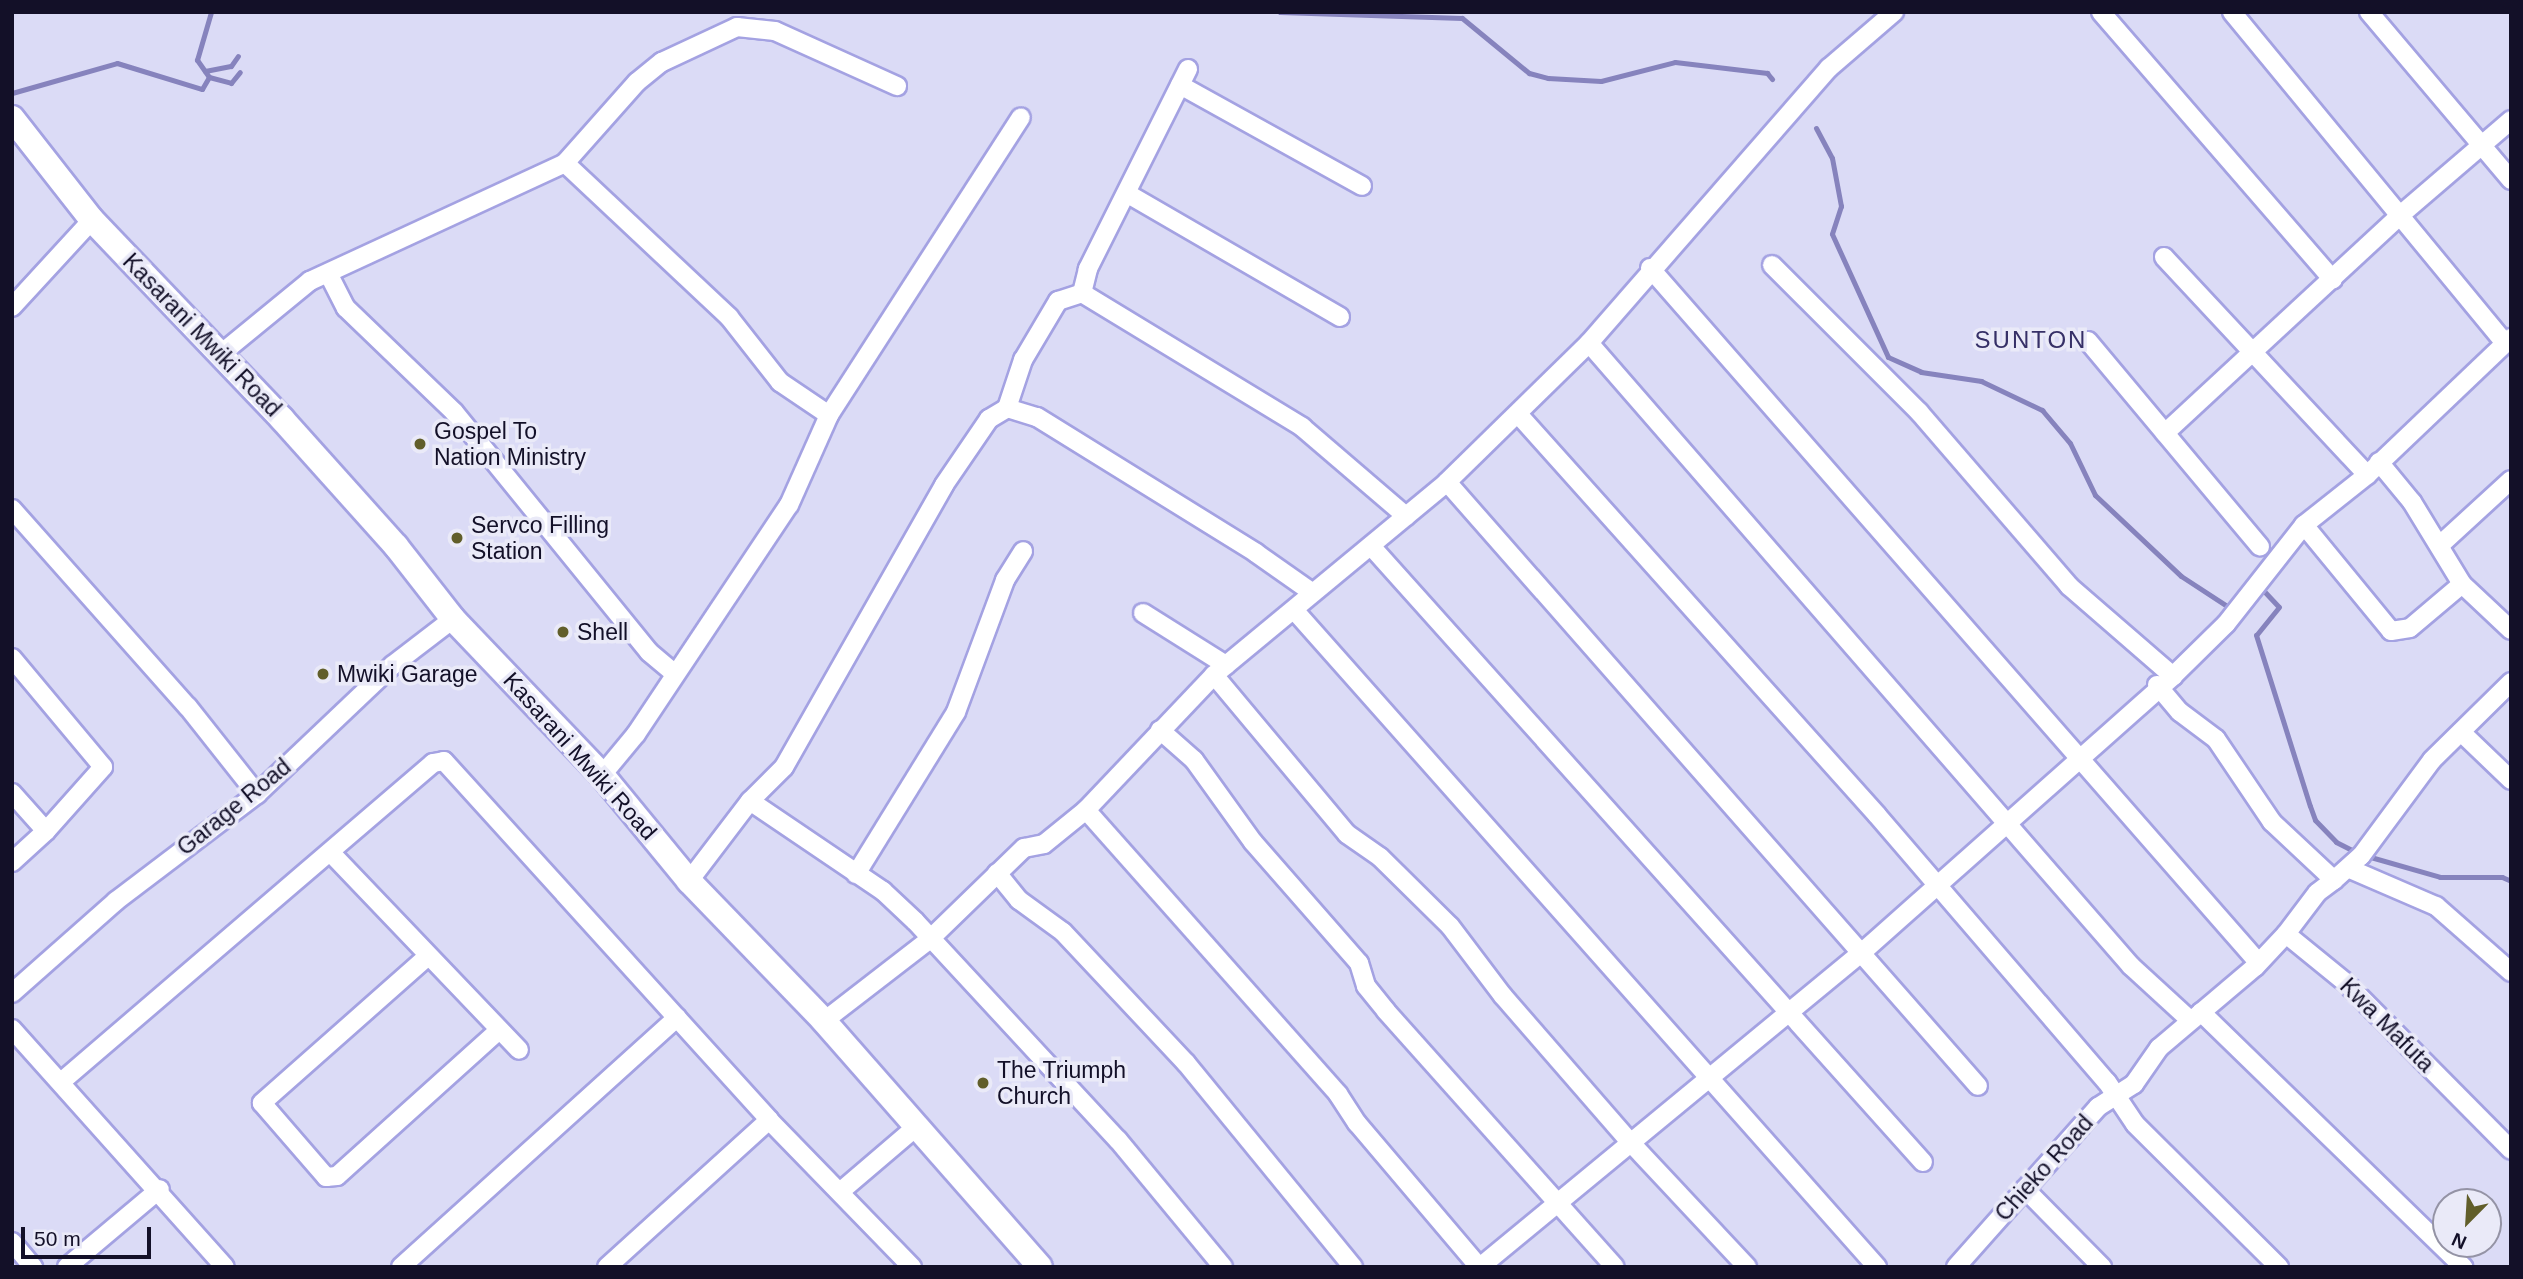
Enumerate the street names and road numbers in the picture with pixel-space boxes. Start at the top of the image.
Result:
street label: Kasarani Mwiki Road [117,248,287,422]
street label: Kasarani Mwiki Road [497,666,663,846]
street label: Garage Road [172,753,296,861]
street label: Kwa Mafuta [2334,972,2440,1078]
street label: Chieko Road [1989,1109,2099,1227]

